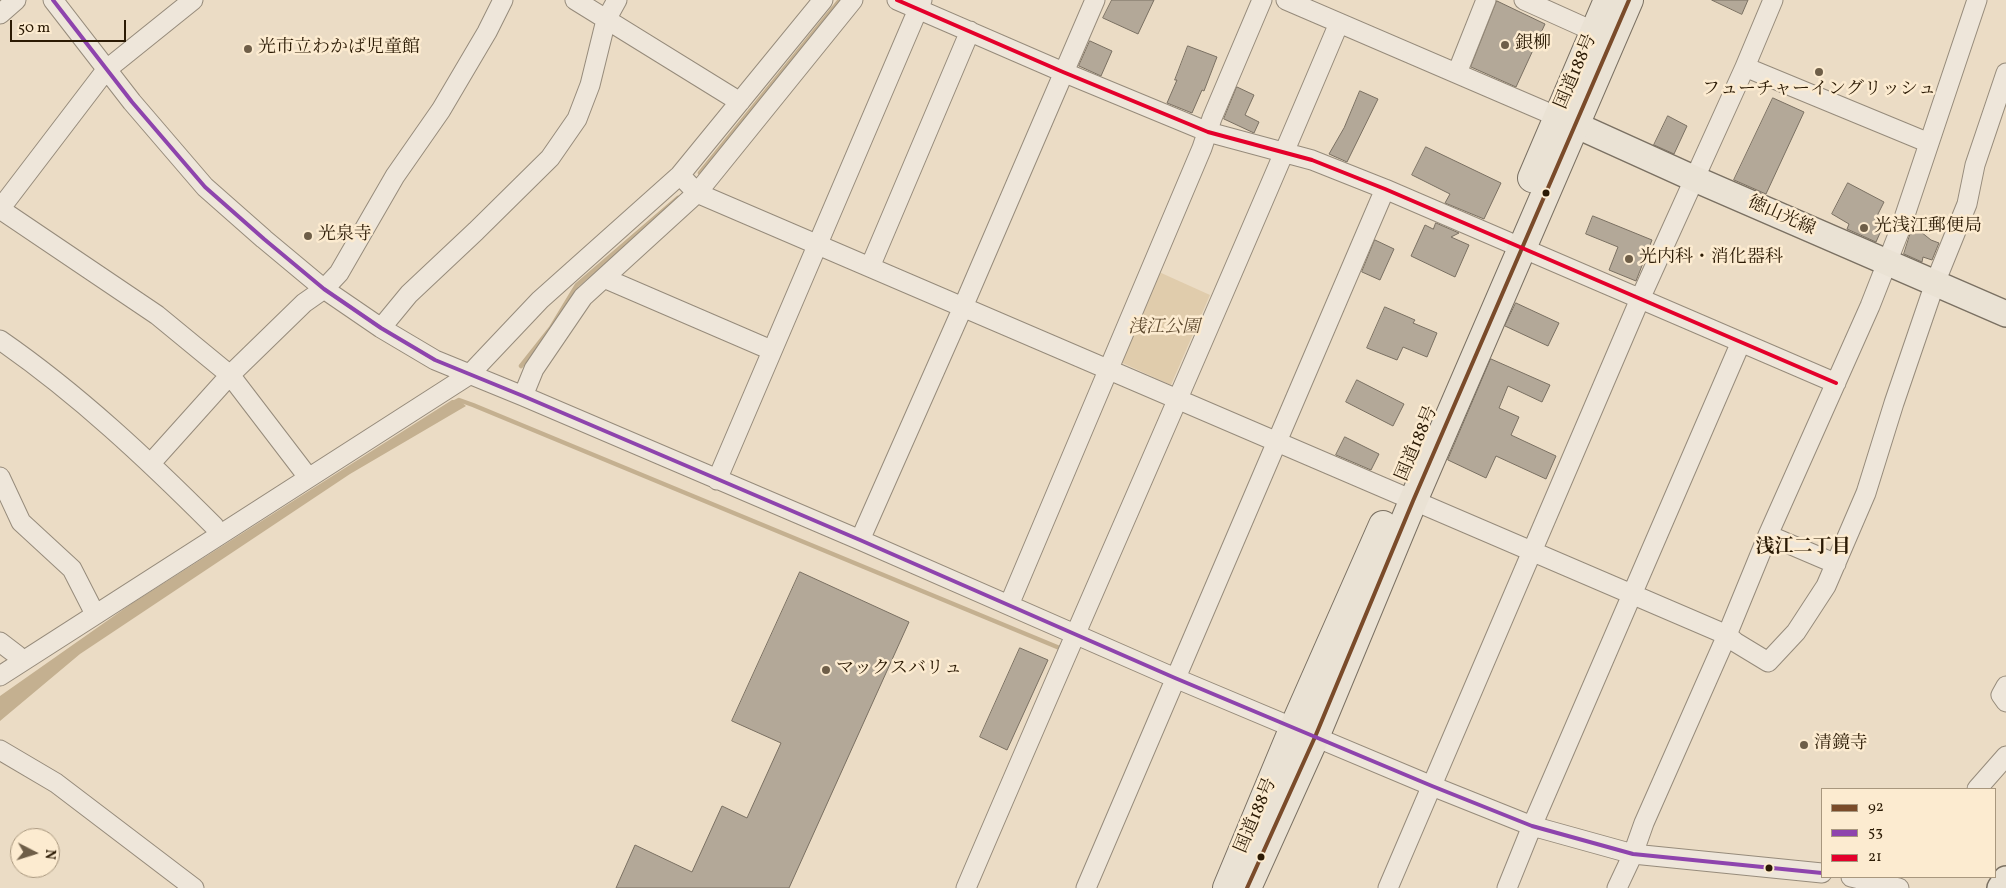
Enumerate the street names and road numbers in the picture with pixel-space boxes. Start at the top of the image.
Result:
street label: 国道188号 [1552,31,1602,113]
street label: 徳山光線 [1744,192,1818,242]
street label: 国道188号 [1393,403,1443,485]
street label: 国道188号 [1232,775,1282,857]

